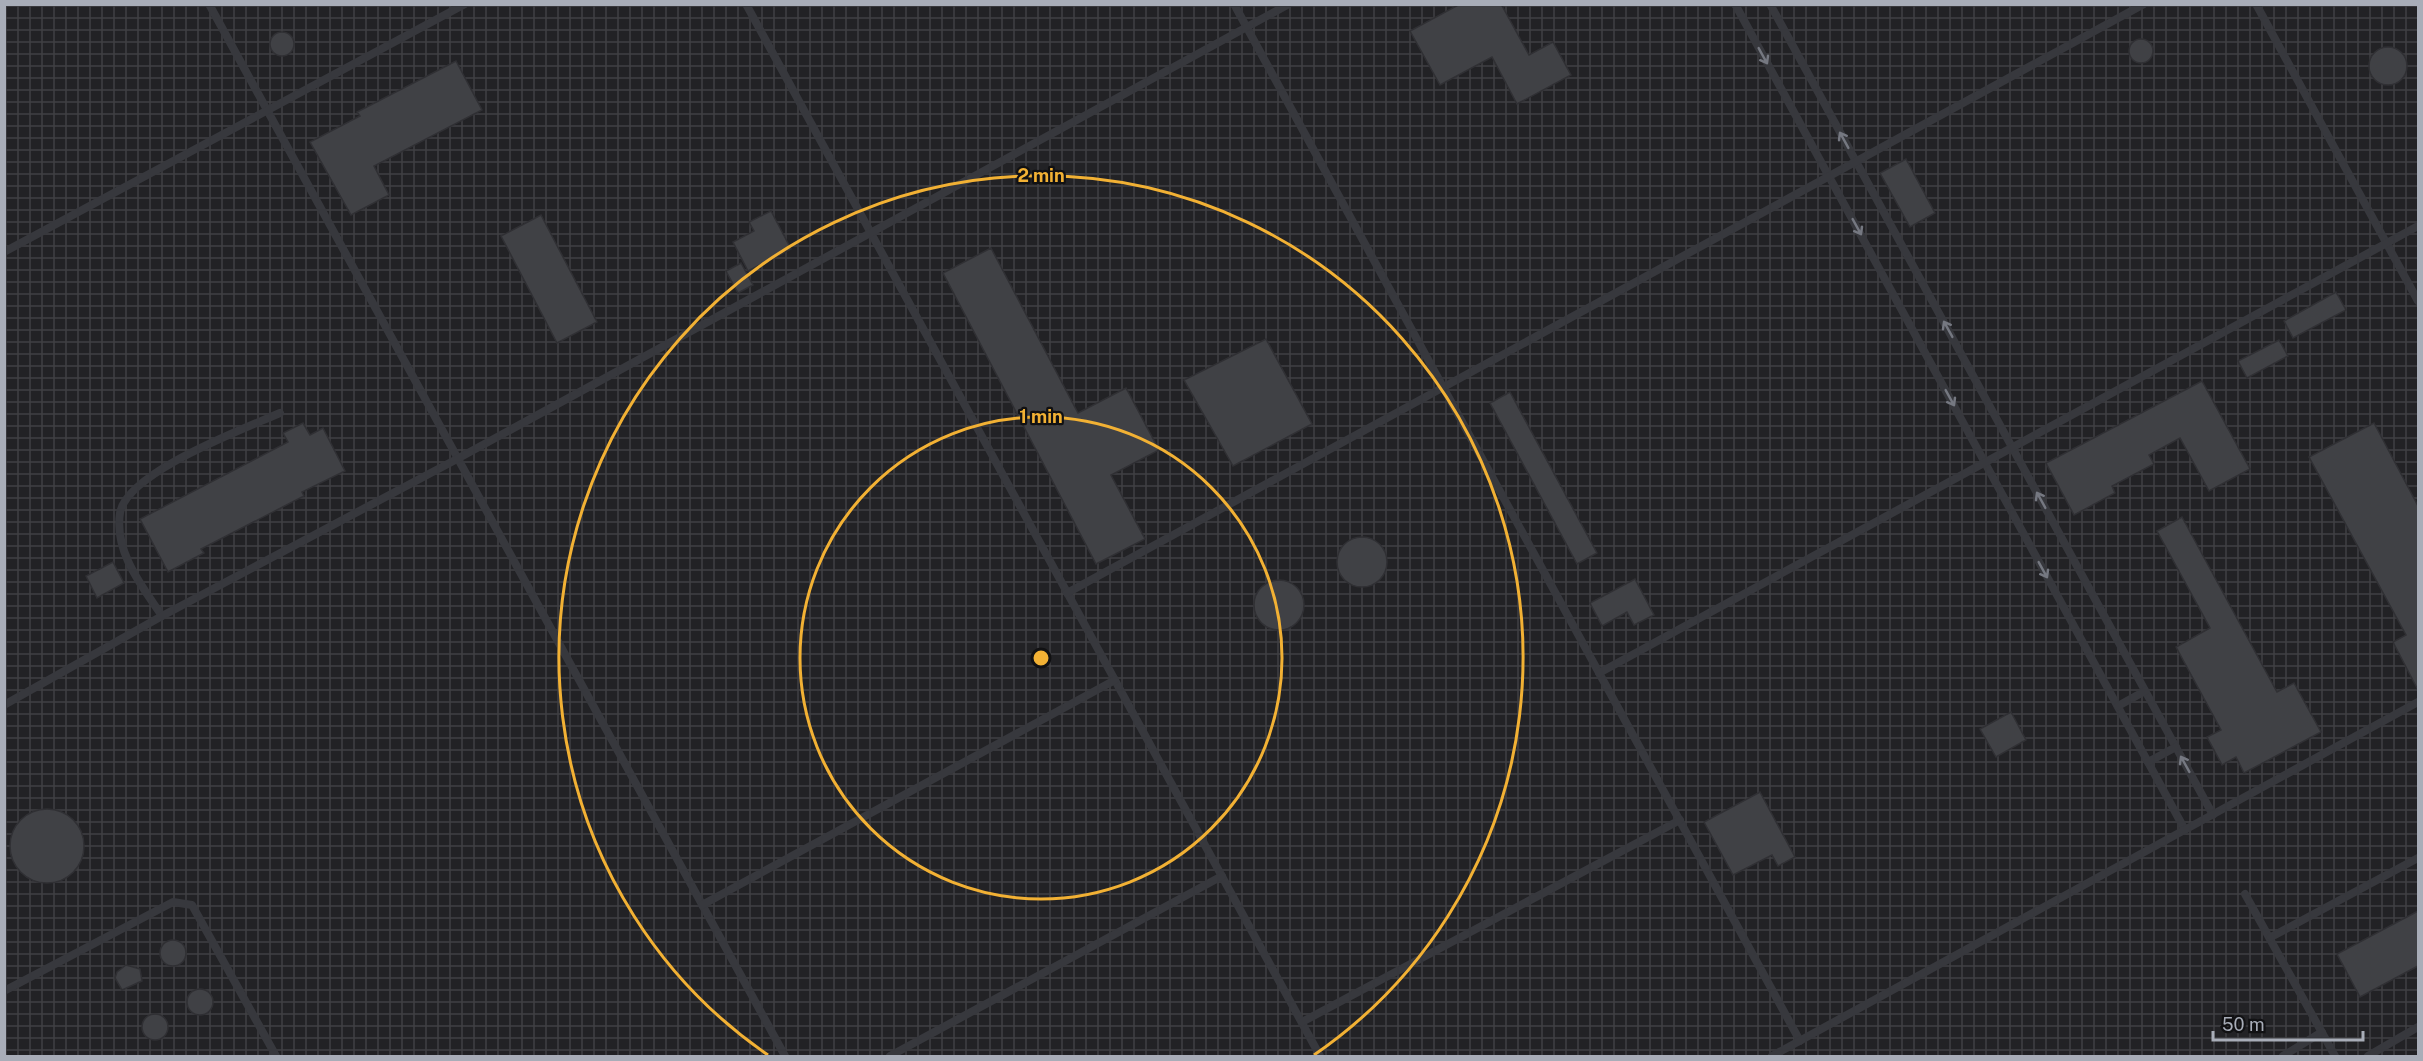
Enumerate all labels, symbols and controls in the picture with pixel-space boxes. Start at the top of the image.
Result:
one-way arrow [1757,47,1769,64]
one-way arrow [1838,131,1849,149]
text: 2 min [1017,165,1065,186]
one-way arrow [1851,218,1863,235]
one-way arrow [1942,321,1954,338]
one-way arrow [1945,389,1956,407]
text: 1 min [1019,406,1063,427]
one-way arrow [2035,492,2047,509]
one-way arrow [2038,560,2049,578]
centre of rings [1031,648,1051,668]
one-way arrow [2179,755,2190,773]
scale bar [2213,1004,2363,1042]
text: 50 m [2222,1014,2265,1035]

